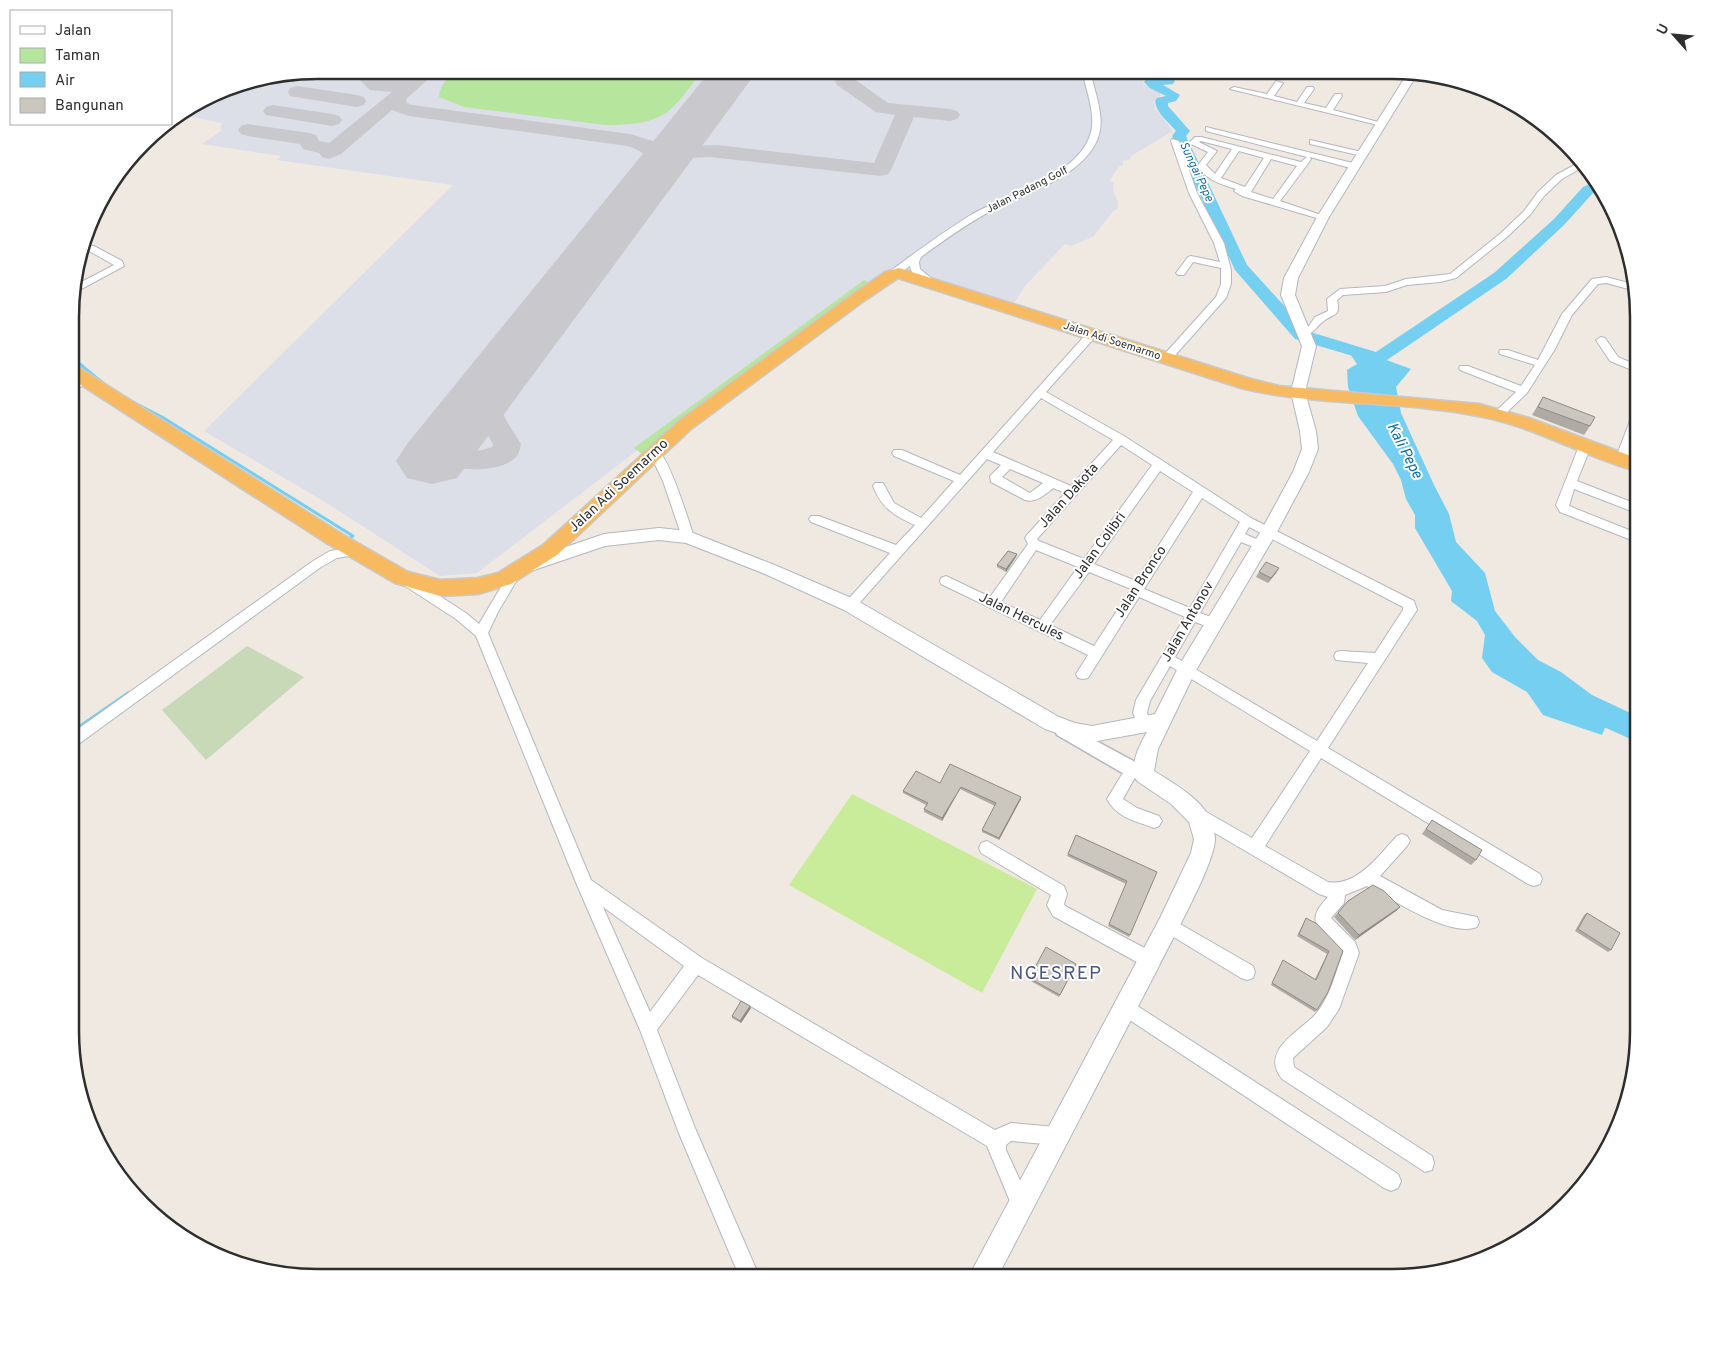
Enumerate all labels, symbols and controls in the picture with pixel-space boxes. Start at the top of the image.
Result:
legend [10,10,172,125]
north arrow [1649,10,1699,60]
text: U [1654,21,1674,38]
text: Jalan [55,22,92,41]
text: Taman [55,47,100,66]
text: Air [55,72,75,91]
text: Bangunan [55,97,124,116]
water label: Sungai Pepe [1175,139,1217,205]
street label: Jalan Padang Golf [984,163,1070,217]
street label: Jalan Adi Soemarmo [1061,319,1163,363]
water label: Kali Pepe [1382,420,1426,482]
street label: Jalan Adi Soemarmo [566,436,672,536]
street label: Jalan Dakota [1035,460,1103,532]
street label: Jalan Colibri [1070,509,1130,583]
street label: Jalan Bronco [1111,543,1171,621]
street label: Jalan Antonov [1158,579,1218,665]
street label: Jalan Hercules [976,589,1066,645]
district label: NGESREP [1010,962,1102,986]

